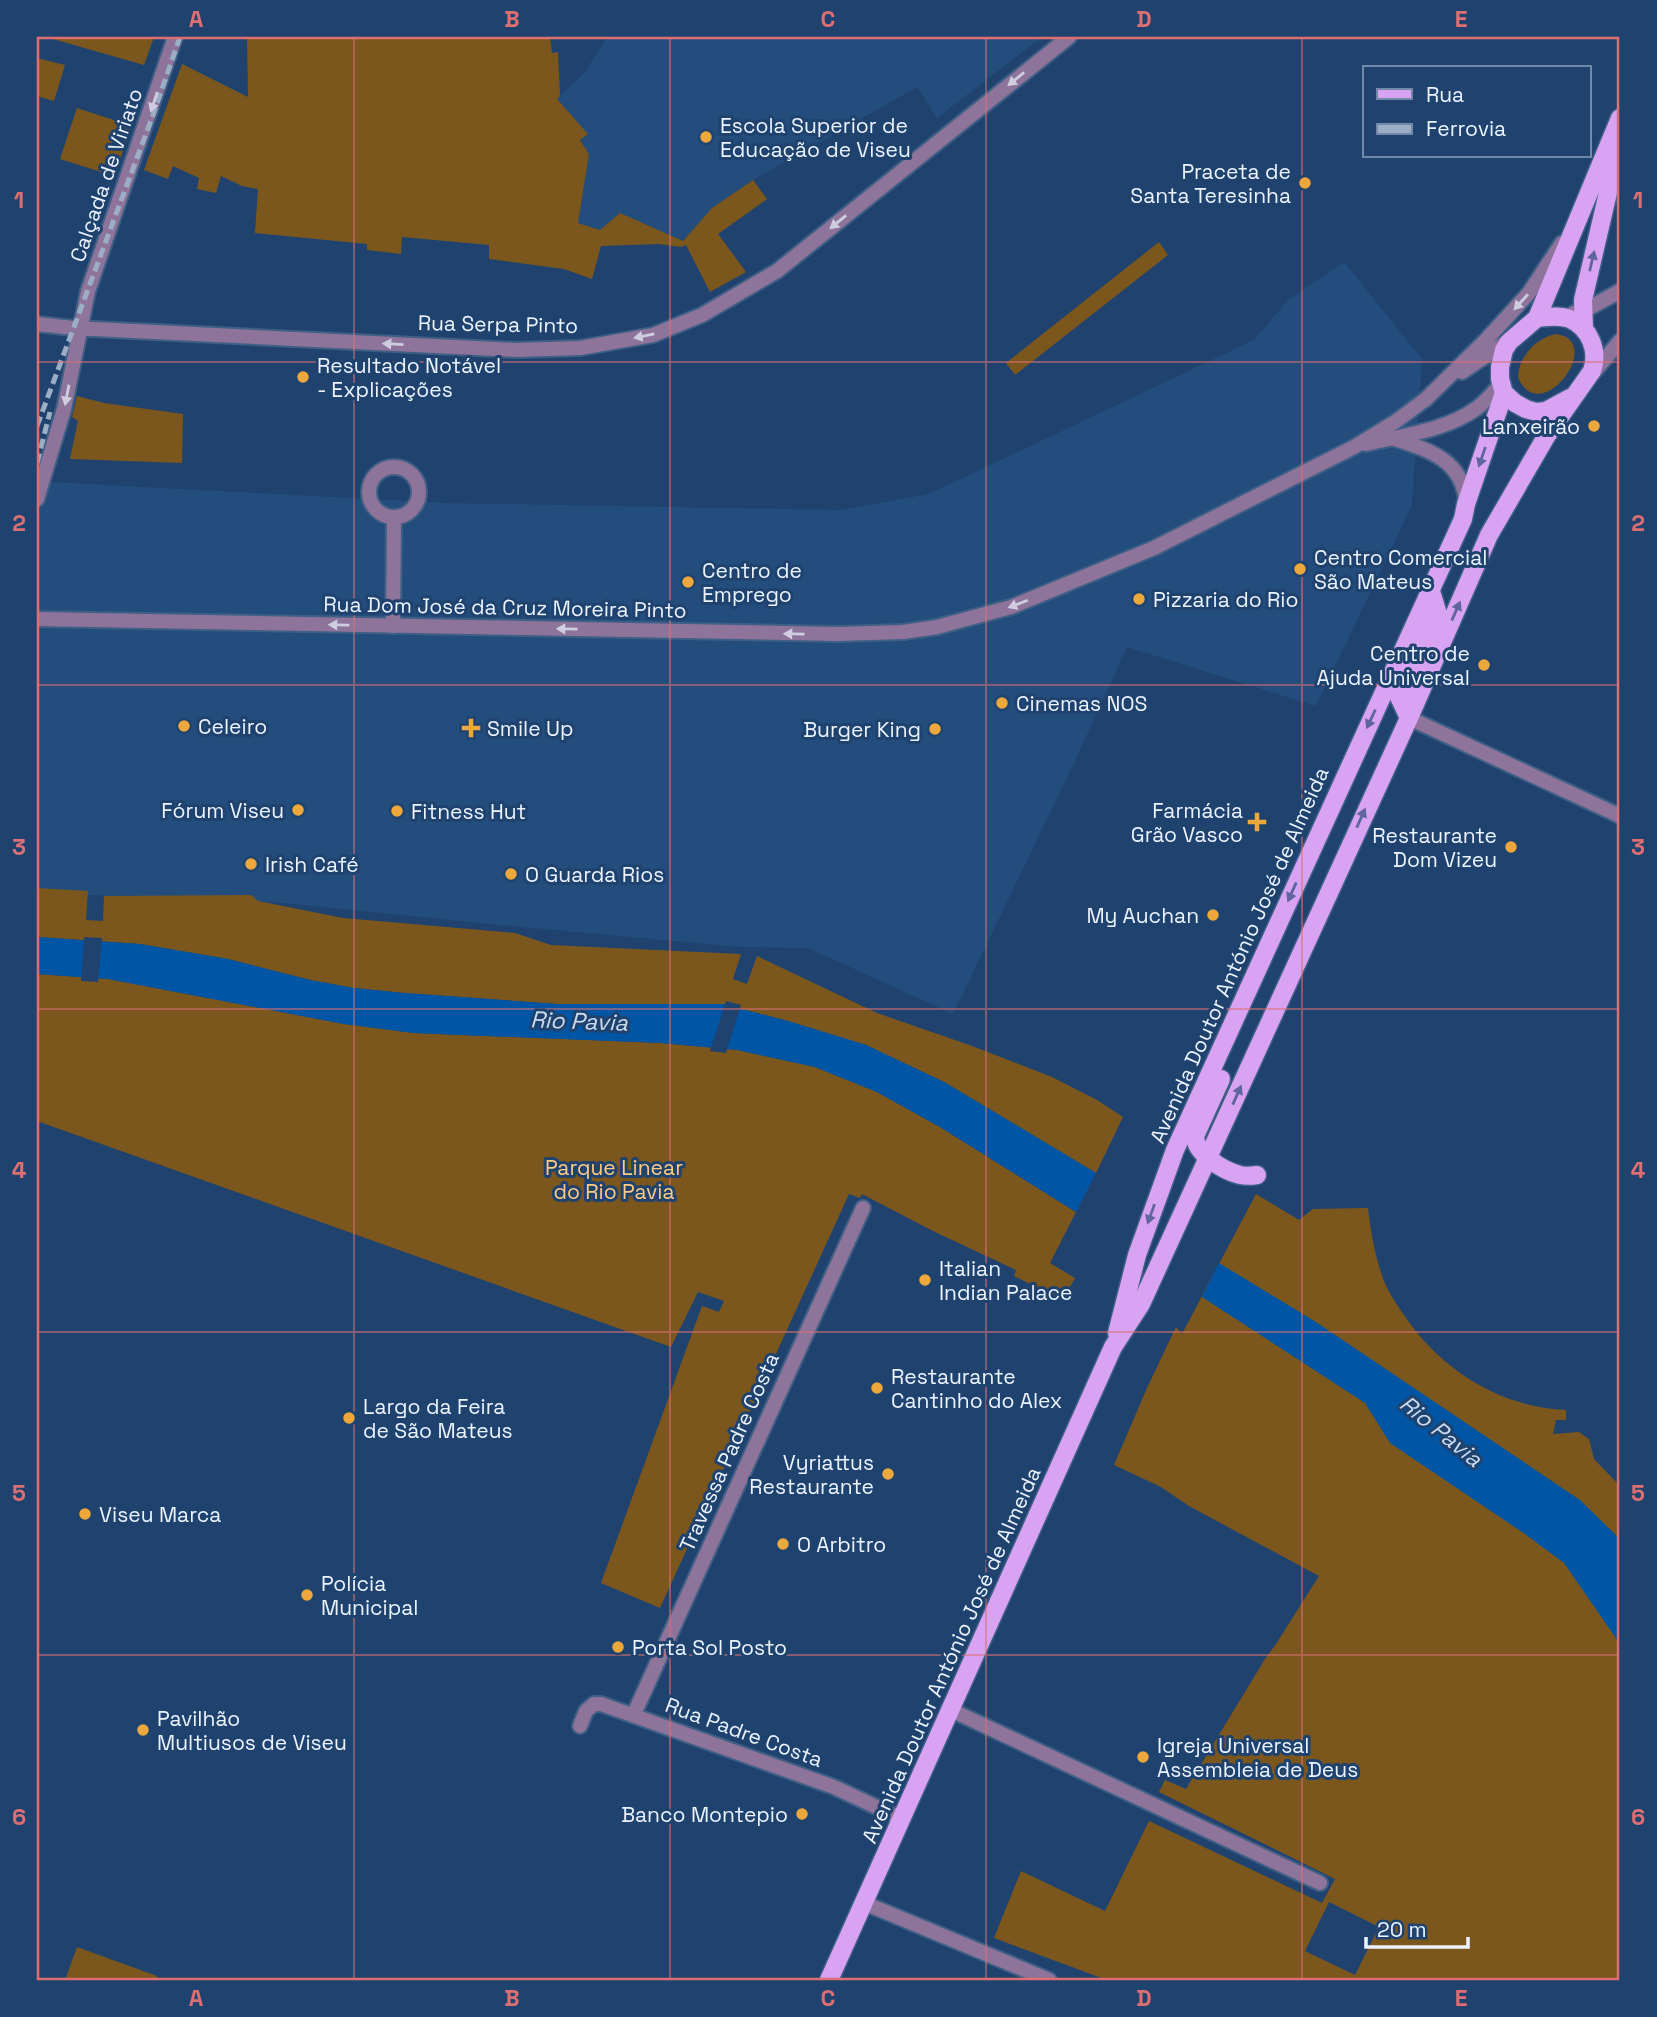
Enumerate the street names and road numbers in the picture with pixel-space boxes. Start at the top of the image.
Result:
street label: Calçada de Viriato [64,85,148,265]
street label: Rua Serpa Pinto [418,309,578,339]
street label: Rua Dom José da Cruz Moreira Pinto [323,590,687,624]
street label: Avenida Doutor António José de Almeida [1143,763,1335,1147]
street label: Travessa Padre Costa [673,1348,785,1556]
street label: Avenida Doutor António José de Almeida [855,1463,1047,1847]
street label: Rua Padre Costa [662,1691,826,1773]

